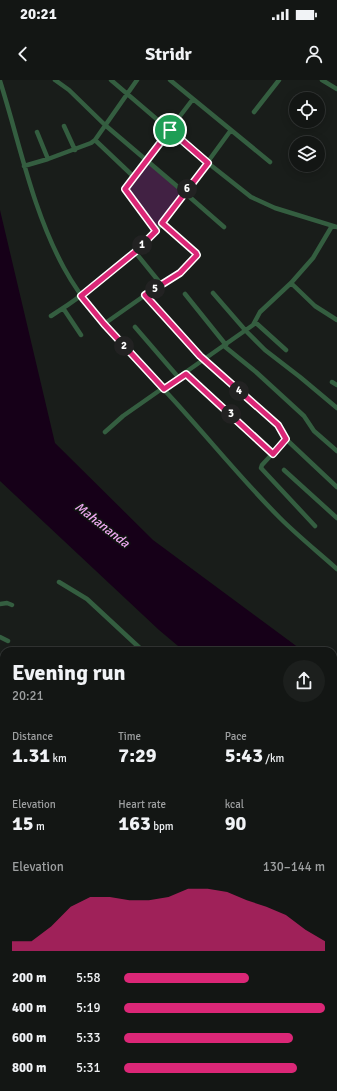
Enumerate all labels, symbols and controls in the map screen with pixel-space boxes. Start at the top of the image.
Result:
text: 20:21 [20,5,57,23]
icon: back [12,43,34,65]
text: Stridr [145,43,192,65]
icon: person [303,43,325,65]
map controls [289,92,325,172]
button: locate [289,92,325,128]
pin [153,113,187,147]
icon: arrive [159,119,181,141]
button: layers [289,136,325,172]
pin: 6 [177,179,197,199]
text: 6 [184,182,190,195]
pin: 1 [132,235,152,255]
text: 1 [139,238,145,251]
pin: 5 [145,279,165,299]
text: 5 [152,282,158,295]
pin: 2 [114,336,134,356]
text: 2 [121,339,127,352]
pin: 4 [229,381,249,401]
text: 4 [236,384,242,397]
pin: 3 [221,404,241,424]
text: 3 [228,407,234,420]
water label: Mahananda [71,499,133,552]
text: Evening run [12,659,126,686]
button: share [283,660,325,702]
text: 20:21 [12,688,44,704]
text: Distance [12,730,53,743]
text: Time [118,730,141,743]
text: Pace [225,730,247,743]
text: 1.31 [12,743,50,768]
text: 7:29 [118,743,157,768]
text: 5:43 [225,743,263,768]
text: km [50,752,67,765]
text: /km [263,752,284,765]
text: Elevation [12,798,56,811]
text: Heart rate [118,798,166,811]
text: kcal [225,798,244,811]
text: 15 [12,811,34,836]
text: 163 [118,811,151,836]
text: 90 [225,811,246,836]
text: m [34,820,45,833]
text: bpm [151,820,174,833]
text: Elevation [12,859,64,875]
text: 130–144 m [263,859,325,875]
text: 200 m [12,970,46,986]
text: 5:58 [76,970,101,986]
text: 400 m [12,1000,46,1016]
text: 5:19 [76,1000,101,1016]
text: 600 m [12,1030,46,1046]
text: 5:33 [76,1030,101,1046]
text: 800 m [12,1060,46,1076]
text: 5:31 [76,1060,101,1076]

